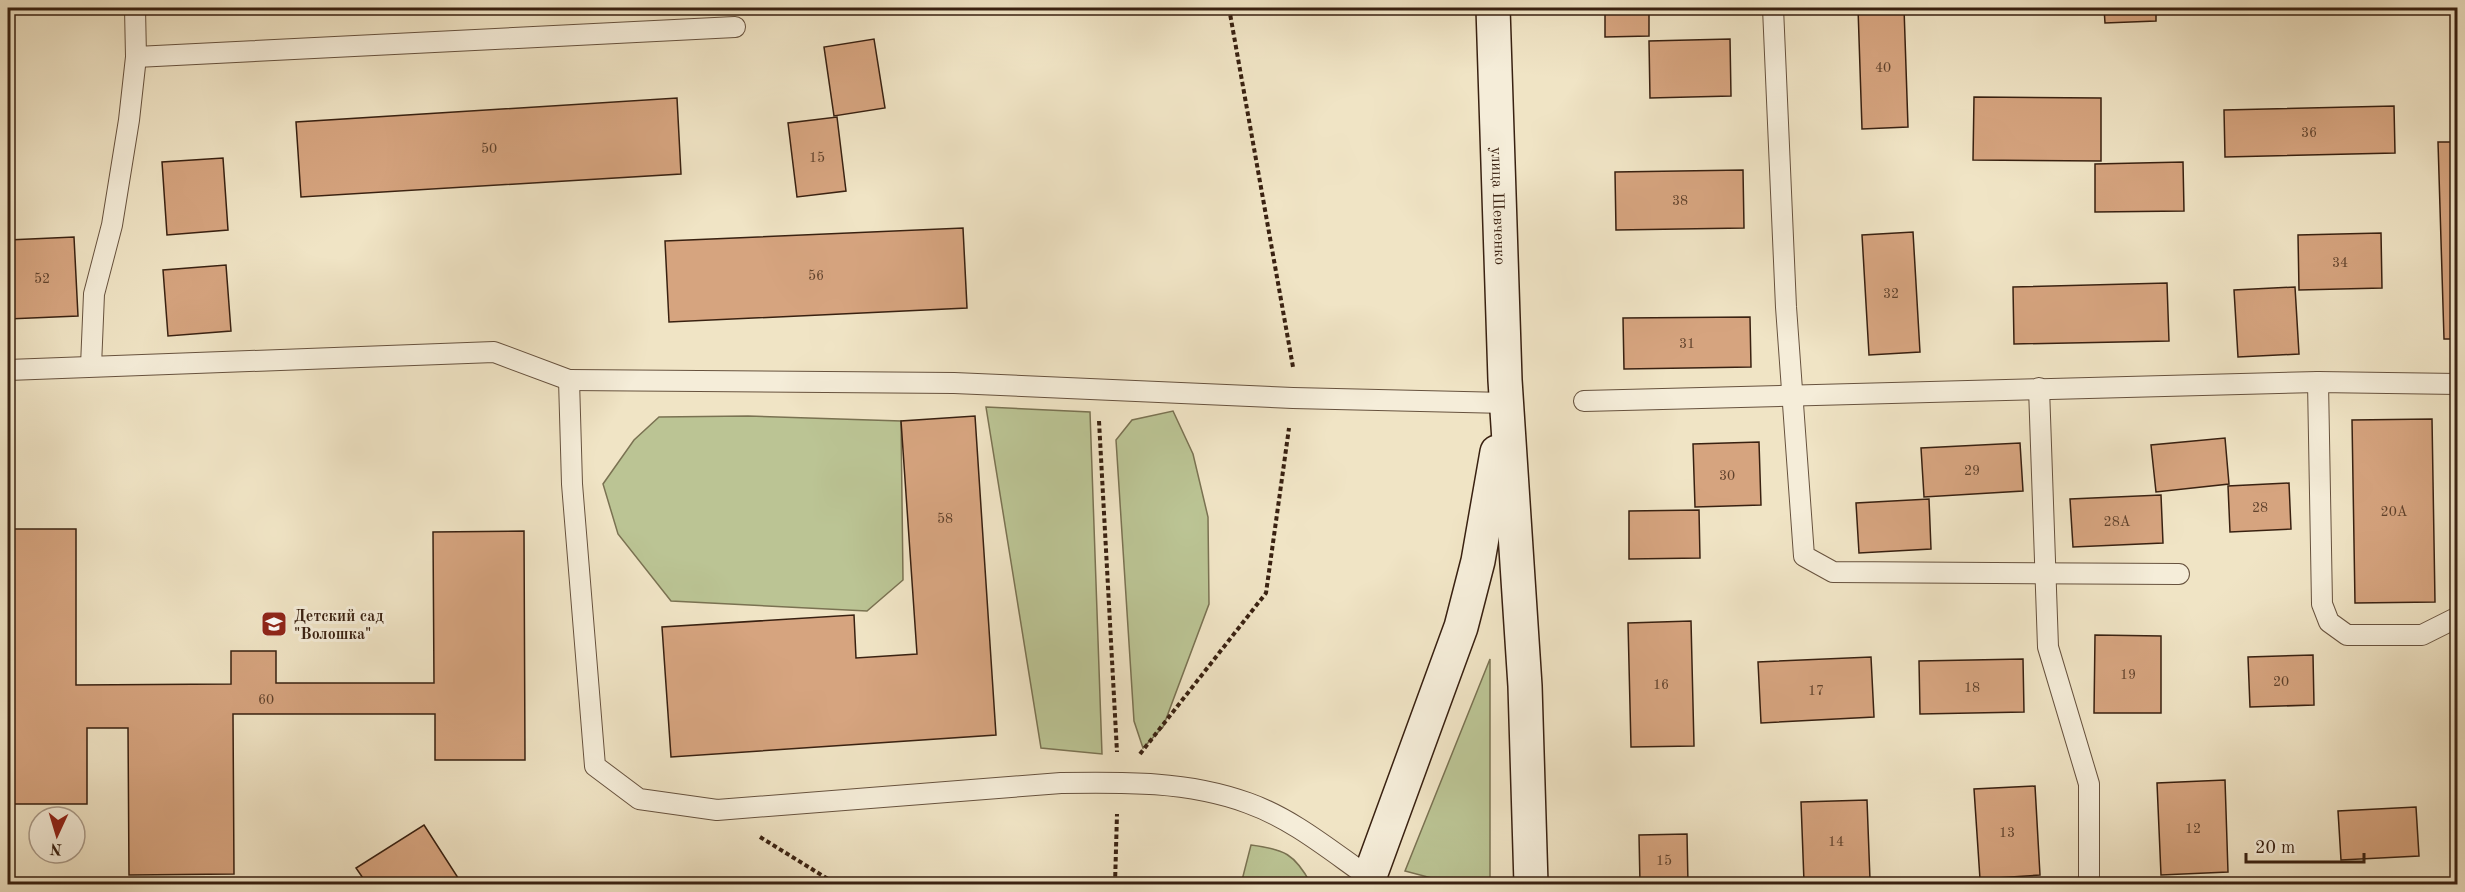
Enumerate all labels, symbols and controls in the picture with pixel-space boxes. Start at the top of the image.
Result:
house number: 40 [1875,61,1891,75]
house number: 36 [2301,126,2317,140]
house number: 50 [481,142,497,156]
street label: улица Шевченко [1487,147,1507,265]
house number: 15 [809,151,825,165]
house number: 38 [1672,194,1688,208]
house number: 34 [2332,256,2348,270]
house number: 56 [808,269,824,283]
house number: 52 [34,272,50,286]
house number: 32 [1883,287,1899,301]
house number: 31 [1679,337,1695,351]
house number: 29 [1964,464,1980,478]
house number: 30 [1719,469,1735,483]
house number: 28 [2252,501,2268,515]
house number: 20А [2381,505,2408,519]
house number: 58 [937,512,953,526]
house number: 28А [2104,515,2131,529]
school or university icon: Детский сад "Волошка" [259,609,289,639]
place label: Детский сад "Волошка" [294,609,384,643]
house number: 19 [2120,668,2136,682]
house number: 20 [2273,675,2289,689]
house number: 16 [1653,678,1669,692]
house number: 18 [1964,681,1980,695]
house number: 17 [1808,684,1824,698]
house number: 60 [258,693,274,707]
north arrow [27,805,87,865]
house number: 12 [2185,822,2201,836]
house number: 13 [1999,826,2015,840]
scale bar [2246,826,2364,864]
house number: 14 [1828,835,1844,849]
text: 20 m [2255,839,2295,857]
text: N [49,840,63,856]
house number: 15 [1656,854,1672,868]

